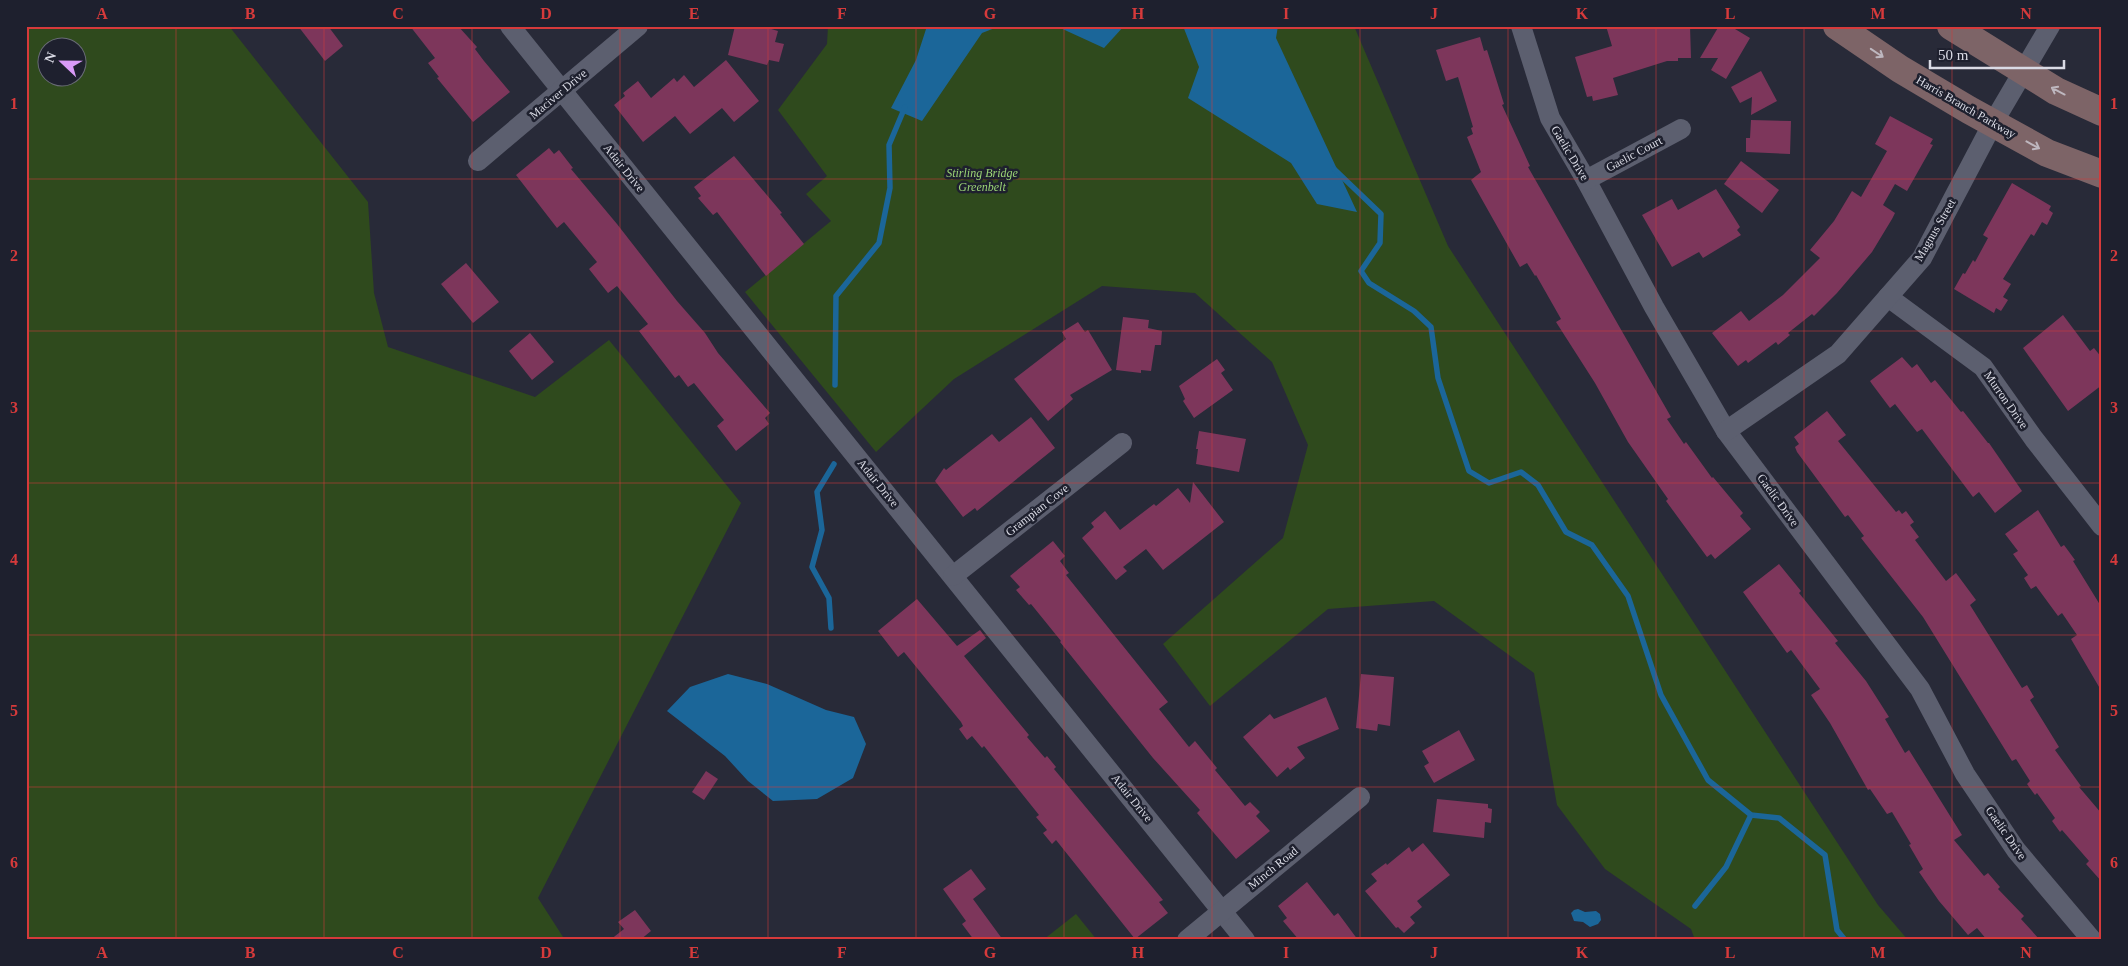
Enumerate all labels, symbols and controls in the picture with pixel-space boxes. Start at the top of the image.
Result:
text: A [96,5,108,22]
text: B [245,5,256,22]
text: C [392,5,404,22]
text: D [540,5,552,22]
text: E [689,5,699,22]
text: F [837,5,847,22]
text: G [984,5,997,22]
text: H [1132,5,1145,22]
text: I [1283,5,1289,22]
text: J [1430,5,1438,22]
text: K [1576,5,1589,22]
text: L [1725,5,1735,22]
text: M [1870,5,1886,22]
text: N [2020,5,2032,22]
north arrow [38,38,88,88]
scale bar [1930,38,2064,70]
text: 50 m [1938,47,1969,63]
one-way arrow [1870,48,1884,58]
text: N [42,50,59,65]
street label: Maciver Drive [527,66,589,122]
street label: Harris Branch Parkway [1914,73,2018,141]
one-way arrow [2050,86,2065,96]
text: 1 [10,95,18,112]
text: 1 [2110,95,2118,112]
street label: Gaelic Drive [1548,123,1592,183]
street label: Gaelic Court [1603,133,1665,175]
one-way arrow [2025,140,2039,150]
street label: Adair Drive [600,141,648,195]
park label: Stirling Bridge Greenbelt [946,166,1019,194]
street label: Magnus Street [1912,196,1959,264]
text: 2 [10,247,18,264]
text: 2 [2110,247,2118,264]
street label: Murron Drive [1981,369,2031,431]
text: 3 [10,399,18,416]
text: 3 [2110,399,2118,416]
street label: Adair Drive [854,456,902,510]
street label: Gaelic Drive [1754,471,1802,529]
street label: Grampian Cove [1003,481,1071,539]
text: 4 [10,551,18,568]
text: 4 [2110,551,2118,568]
text: 5 [10,702,18,719]
text: 5 [2110,702,2118,719]
street label: Adair Drive [1108,771,1156,825]
street label: Gaelic Drive [1983,804,2029,862]
street label: Minch Road [1245,844,1301,892]
text: 6 [10,854,18,871]
text: 6 [2110,854,2118,871]
text: A [96,944,108,961]
text: B [245,944,256,961]
text: C [392,944,404,961]
text: D [540,944,552,961]
text: E [689,944,699,961]
text: F [837,944,847,961]
text: G [984,944,997,961]
text: H [1132,944,1145,961]
text: I [1283,944,1289,961]
text: J [1430,944,1438,961]
text: K [1576,944,1589,961]
text: L [1725,944,1735,961]
text: M [1870,944,1886,961]
text: N [2020,944,2032,961]

